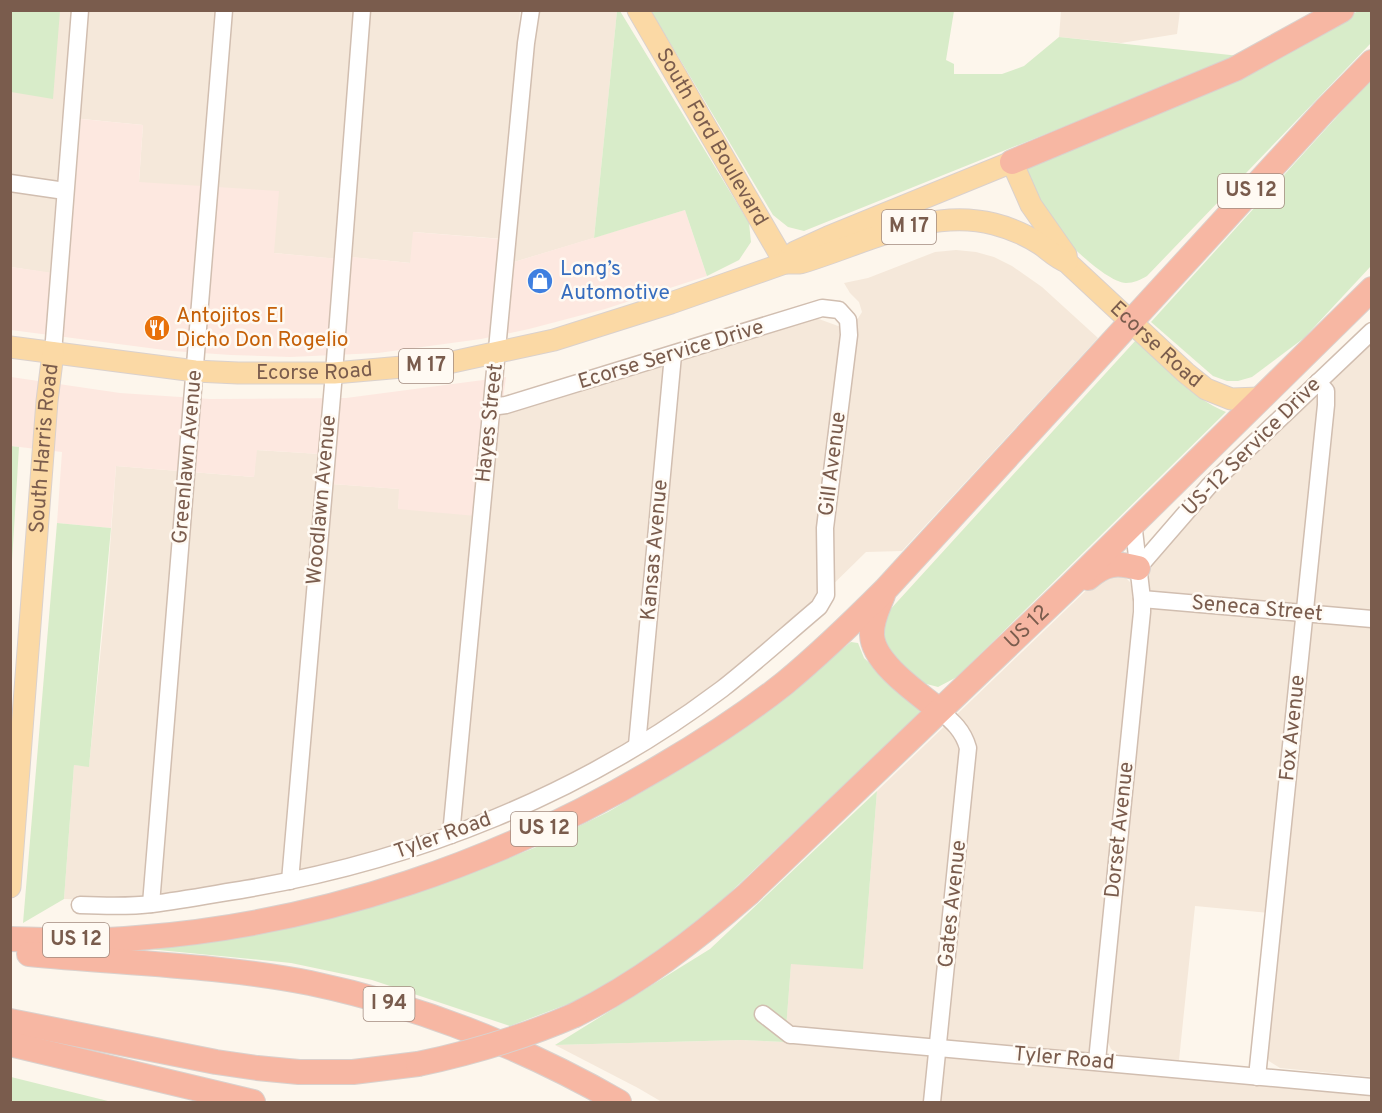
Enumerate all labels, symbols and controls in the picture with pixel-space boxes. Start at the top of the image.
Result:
street label: South Ford Boulevard [650,43,774,231]
road number: US 12 [1218,174,1284,208]
road number: M 17 [882,210,936,244]
place label: Long’s Automotive [560,256,670,307]
shop icon: Long’s Automotive [525,266,555,296]
street label: Ecorse Road [1104,295,1208,394]
place label: Antojitos El Dicho Don Rogelio [176,303,349,354]
restaurant icon: Antojitos El Dicho Don Rogelio [142,313,172,343]
street label: Ecorse Service Drive [575,314,767,396]
road number: M 17 [399,349,453,383]
street label: Ecorse Road [256,356,374,387]
street label: South Harris Road [23,362,65,534]
street label: Hayes Street [470,362,510,484]
street label: Greenlawn Avenue [167,369,209,545]
street label: US-12 Service Drive [1177,372,1327,522]
street label: Gill Avenue [813,410,853,518]
street label: Woodlawn Avenue [301,414,343,586]
street label: Kansas Avenue [635,478,675,622]
street label: Seneca Street [1190,590,1324,628]
street label: US 12 [999,599,1056,655]
street label: Fox Avenue [1274,674,1312,782]
street label: Dorset Avenue [1099,761,1141,899]
street label: Tyler Road [391,806,495,866]
road number: US 12 [511,812,577,846]
street label: Gates Avenue [933,839,973,969]
road number: US 12 [43,923,109,957]
road number: I 94 [364,987,414,1021]
street label: Tyler Road [1012,1041,1116,1077]

